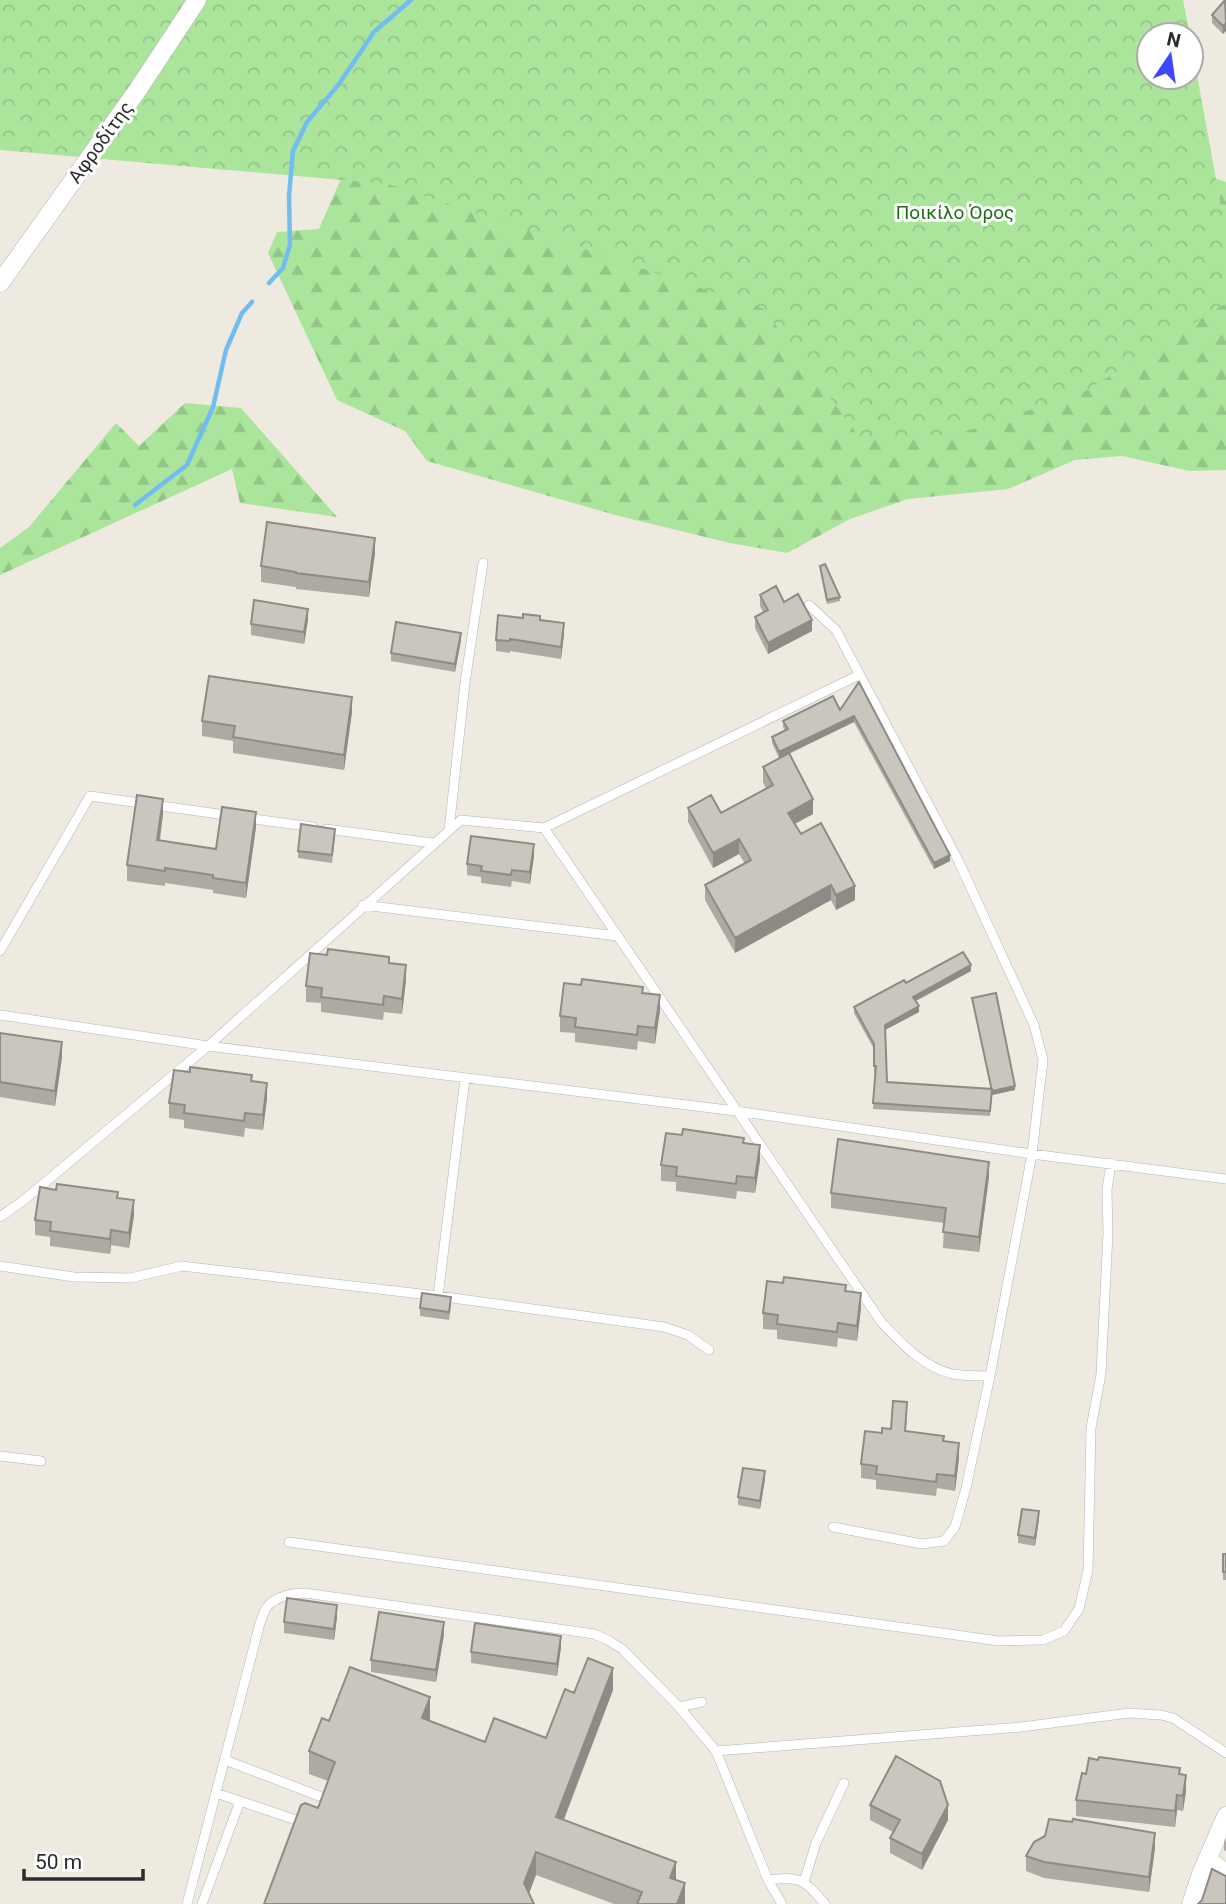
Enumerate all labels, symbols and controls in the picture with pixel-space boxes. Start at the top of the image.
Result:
north arrow [1135,21,1205,91]
text: N [1165,27,1183,53]
street label: Αφροδίτης [63,97,138,188]
park label: Ποικίλο Όρος [896,201,1014,224]
scale bar [24,1838,144,1882]
text: 50 m [35,1850,82,1874]

